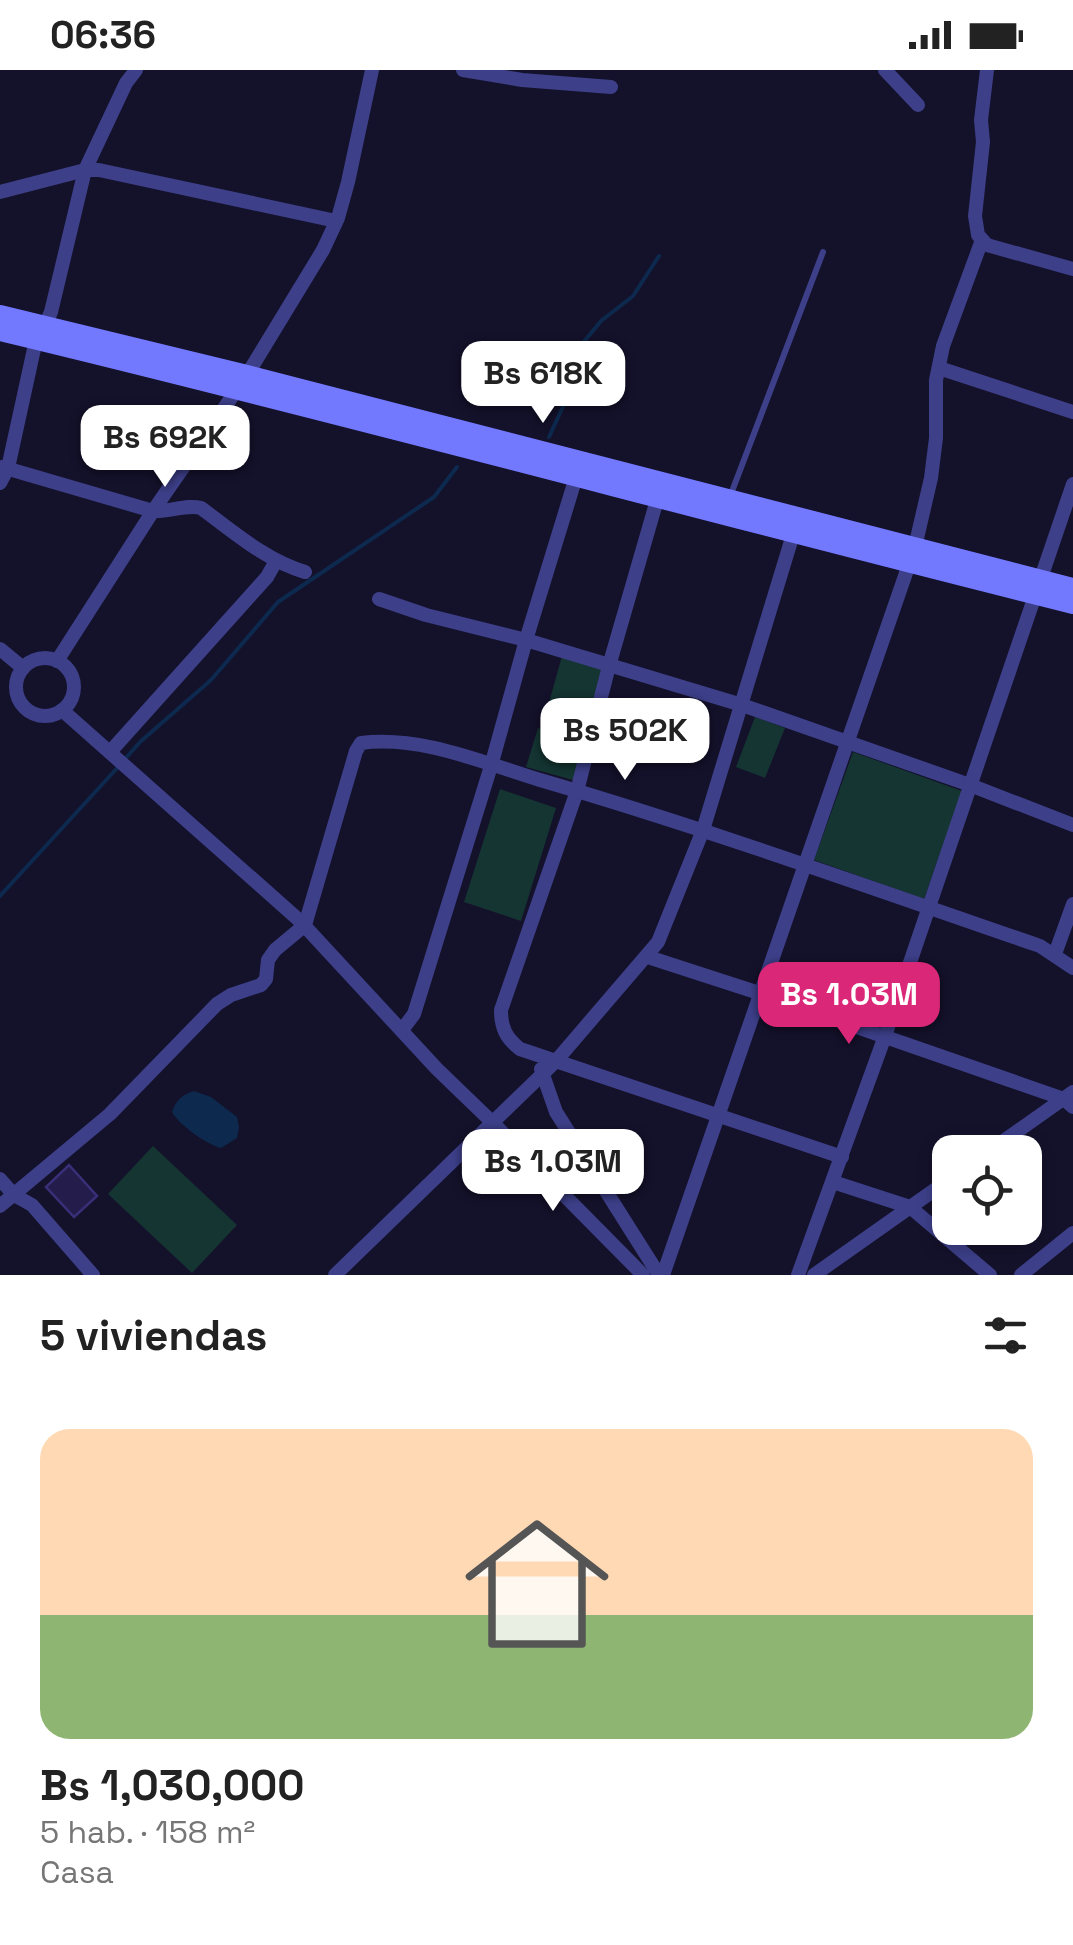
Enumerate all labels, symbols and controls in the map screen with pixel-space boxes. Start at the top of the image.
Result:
text: 06:36 [50,11,156,59]
pin: Bs 618K [451,341,635,426]
text: Bs 618K [483,353,603,393]
pin: Bs 692K [73,405,257,490]
text: Bs 692K [103,417,227,457]
pin: Bs 502K [533,698,717,783]
text: Bs 502K [562,710,688,750]
pin: Bs 1.03M [746,962,952,1047]
text: Bs 1.03M [780,974,918,1014]
pin: Bs 1.03M [450,1129,656,1214]
map controls [932,1135,1042,1245]
button: locate [932,1135,1042,1245]
text: Bs 1.03M [484,1141,622,1181]
icon: filters [978,1308,1033,1363]
text: 5 viviendas [40,1309,267,1362]
icon: home [447,1494,627,1674]
text: Bs 1,030,000 [40,1759,304,1812]
text: 5 hab. · 158 m² [40,1812,255,1852]
text: Casa [40,1852,114,1892]

